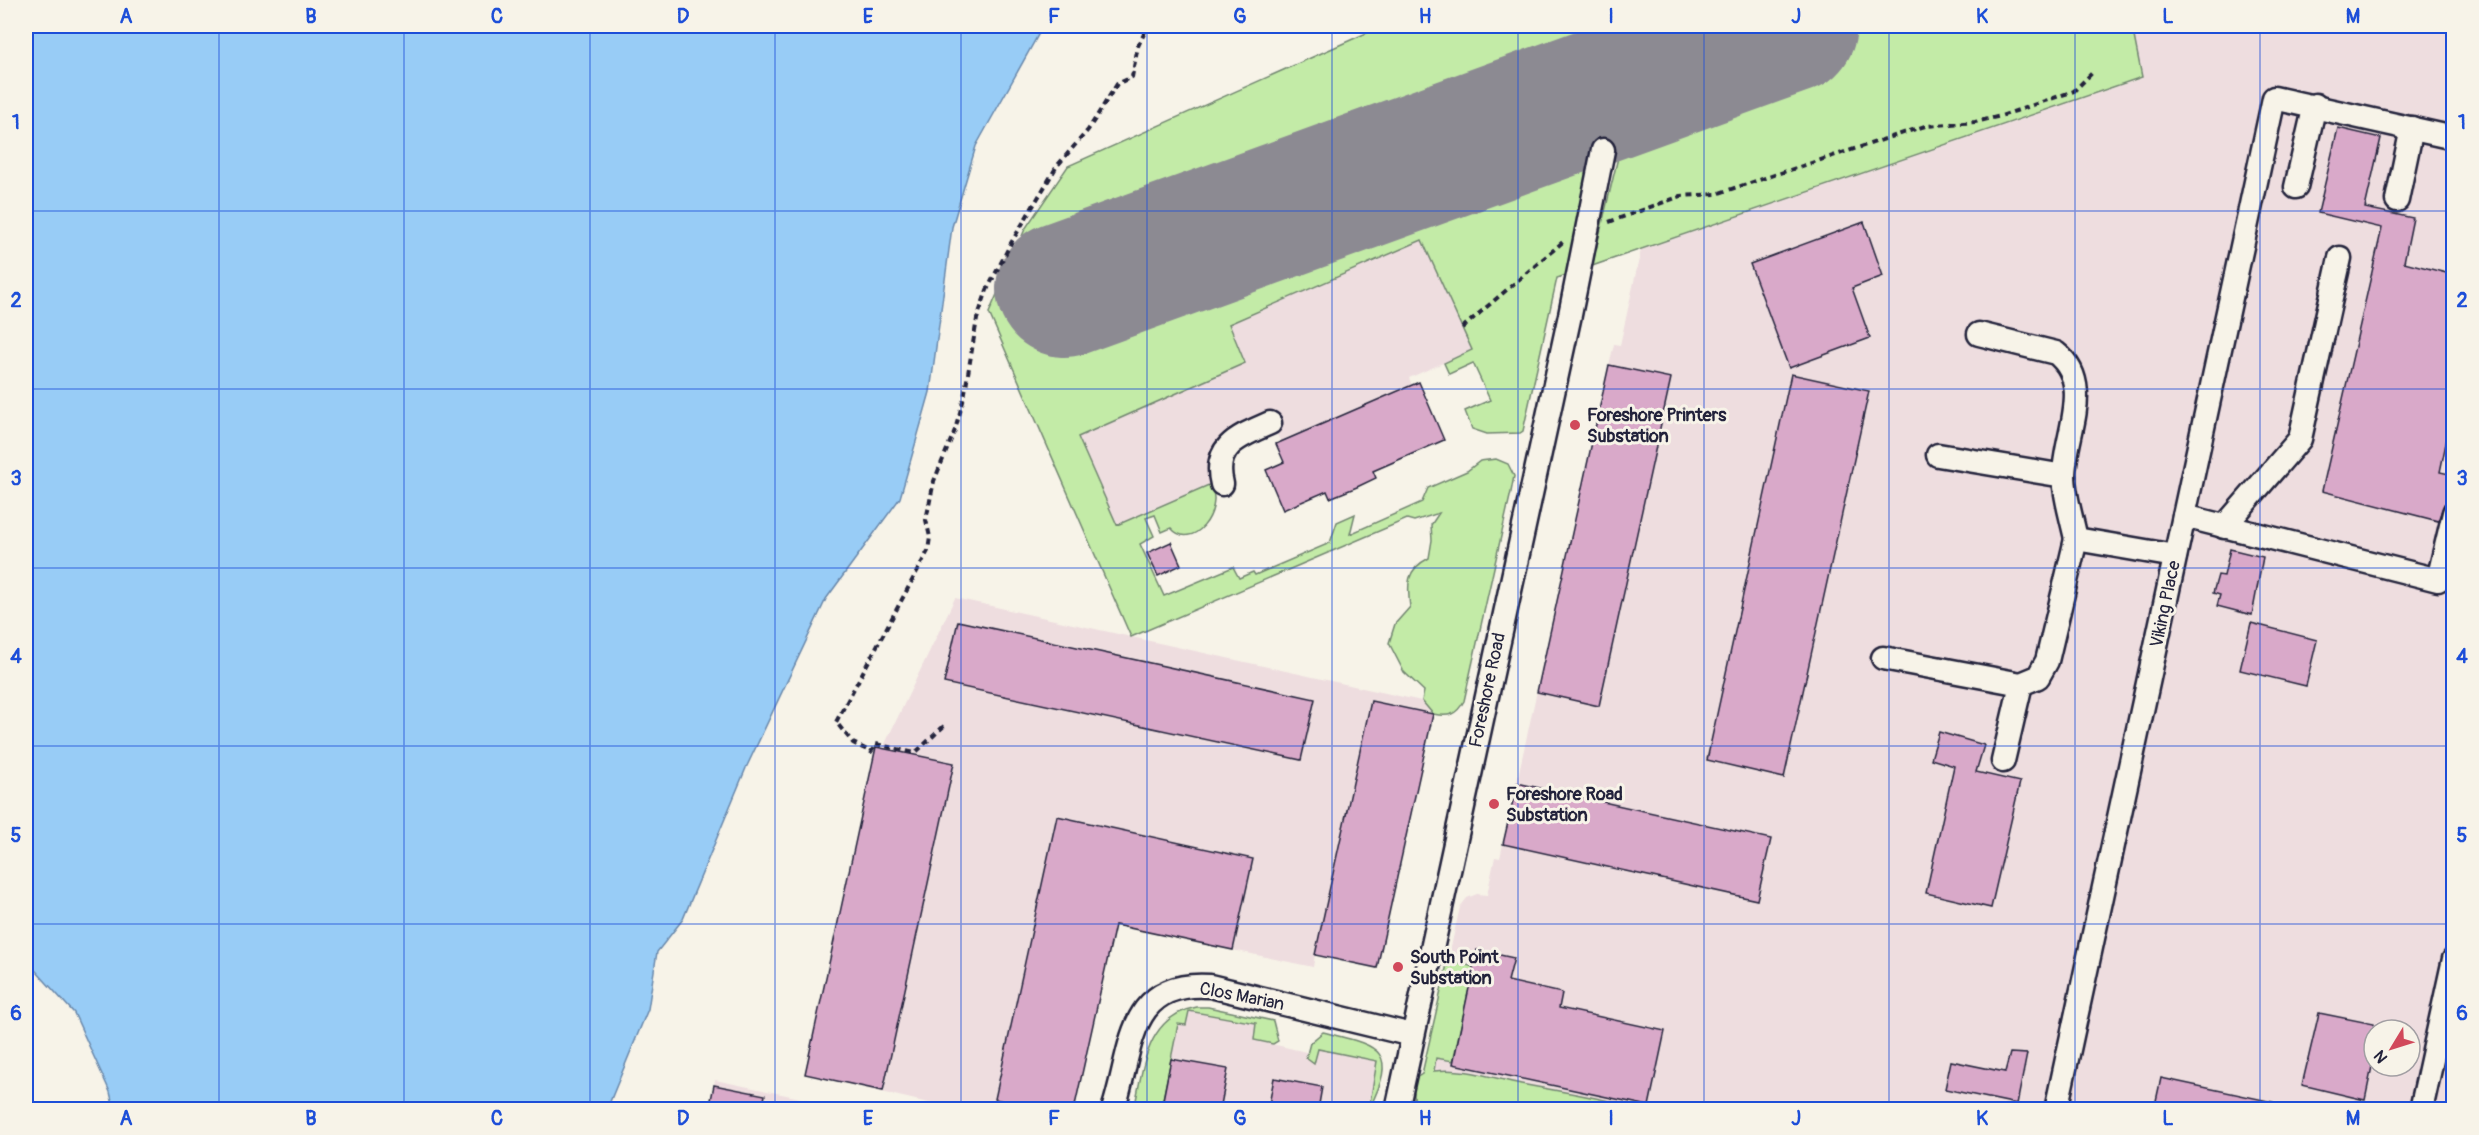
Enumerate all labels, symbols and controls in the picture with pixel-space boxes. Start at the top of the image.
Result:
text: A [120,4,133,29]
text: B [305,4,317,29]
text: C [491,4,503,29]
text: D [677,4,690,29]
text: E [863,4,874,29]
text: F [1048,4,1060,29]
text: G [1233,4,1247,29]
text: H [1419,4,1432,29]
text: I [1608,4,1614,29]
text: J [1791,4,1801,29]
text: K [1976,4,1988,29]
text: L [2162,4,2174,29]
text: M [2346,4,2360,29]
text: 1 [12,110,20,135]
text: 1 [2458,110,2466,135]
text: 2 [10,288,22,313]
text: 2 [2456,288,2468,313]
place label: Foreshore Printers Substation [1587,404,1727,448]
marker: Foreshore Printers Substation [1568,418,1582,432]
text: 3 [10,466,22,491]
text: 3 [2456,466,2468,491]
street label: Viking Place [2145,558,2186,650]
street label: Foreshore Road [1464,631,1511,750]
text: 4 [10,644,22,669]
text: 4 [2456,644,2468,669]
place label: Foreshore Road Substation [1506,783,1623,827]
marker: Foreshore Road Substation [1487,797,1501,811]
text: 5 [11,823,22,848]
text: 5 [2457,823,2468,848]
place label: South Point Substation [1410,946,1499,990]
marker: South Point Substation [1391,960,1405,974]
street label: Clos Marian [1198,977,1286,1016]
text: 6 [10,1001,22,1026]
text: 6 [2456,1001,2468,1026]
north arrow [2362,1018,2422,1078]
text: N [2370,1046,2392,1067]
text: A [120,1106,133,1131]
text: B [305,1106,317,1131]
text: C [491,1106,503,1131]
text: D [677,1106,690,1131]
text: E [863,1106,874,1131]
text: F [1048,1106,1060,1131]
text: G [1233,1106,1247,1131]
text: H [1419,1106,1432,1131]
text: I [1608,1106,1614,1131]
text: J [1791,1106,1801,1131]
text: K [1976,1106,1988,1131]
text: L [2162,1106,2174,1131]
text: M [2346,1106,2360,1131]

